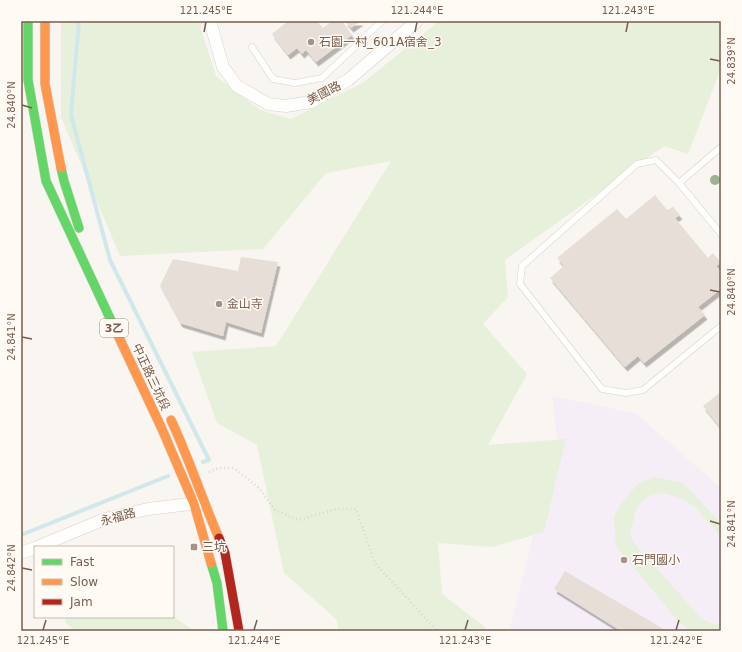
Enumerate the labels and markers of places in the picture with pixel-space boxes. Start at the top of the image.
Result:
place label: 石園一村_601A宿舍_3 [319,35,442,49]
marker: 石園一村_601A宿舍_3 [306,37,316,47]
place label: 金山寺 [227,297,263,311]
marker: 金山寺 [214,299,224,309]
place label: 三坑 [202,540,226,554]
marker: 三坑 [189,542,199,552]
place label: 石門國小 [632,553,680,567]
marker: 石門國小 [619,555,629,565]

